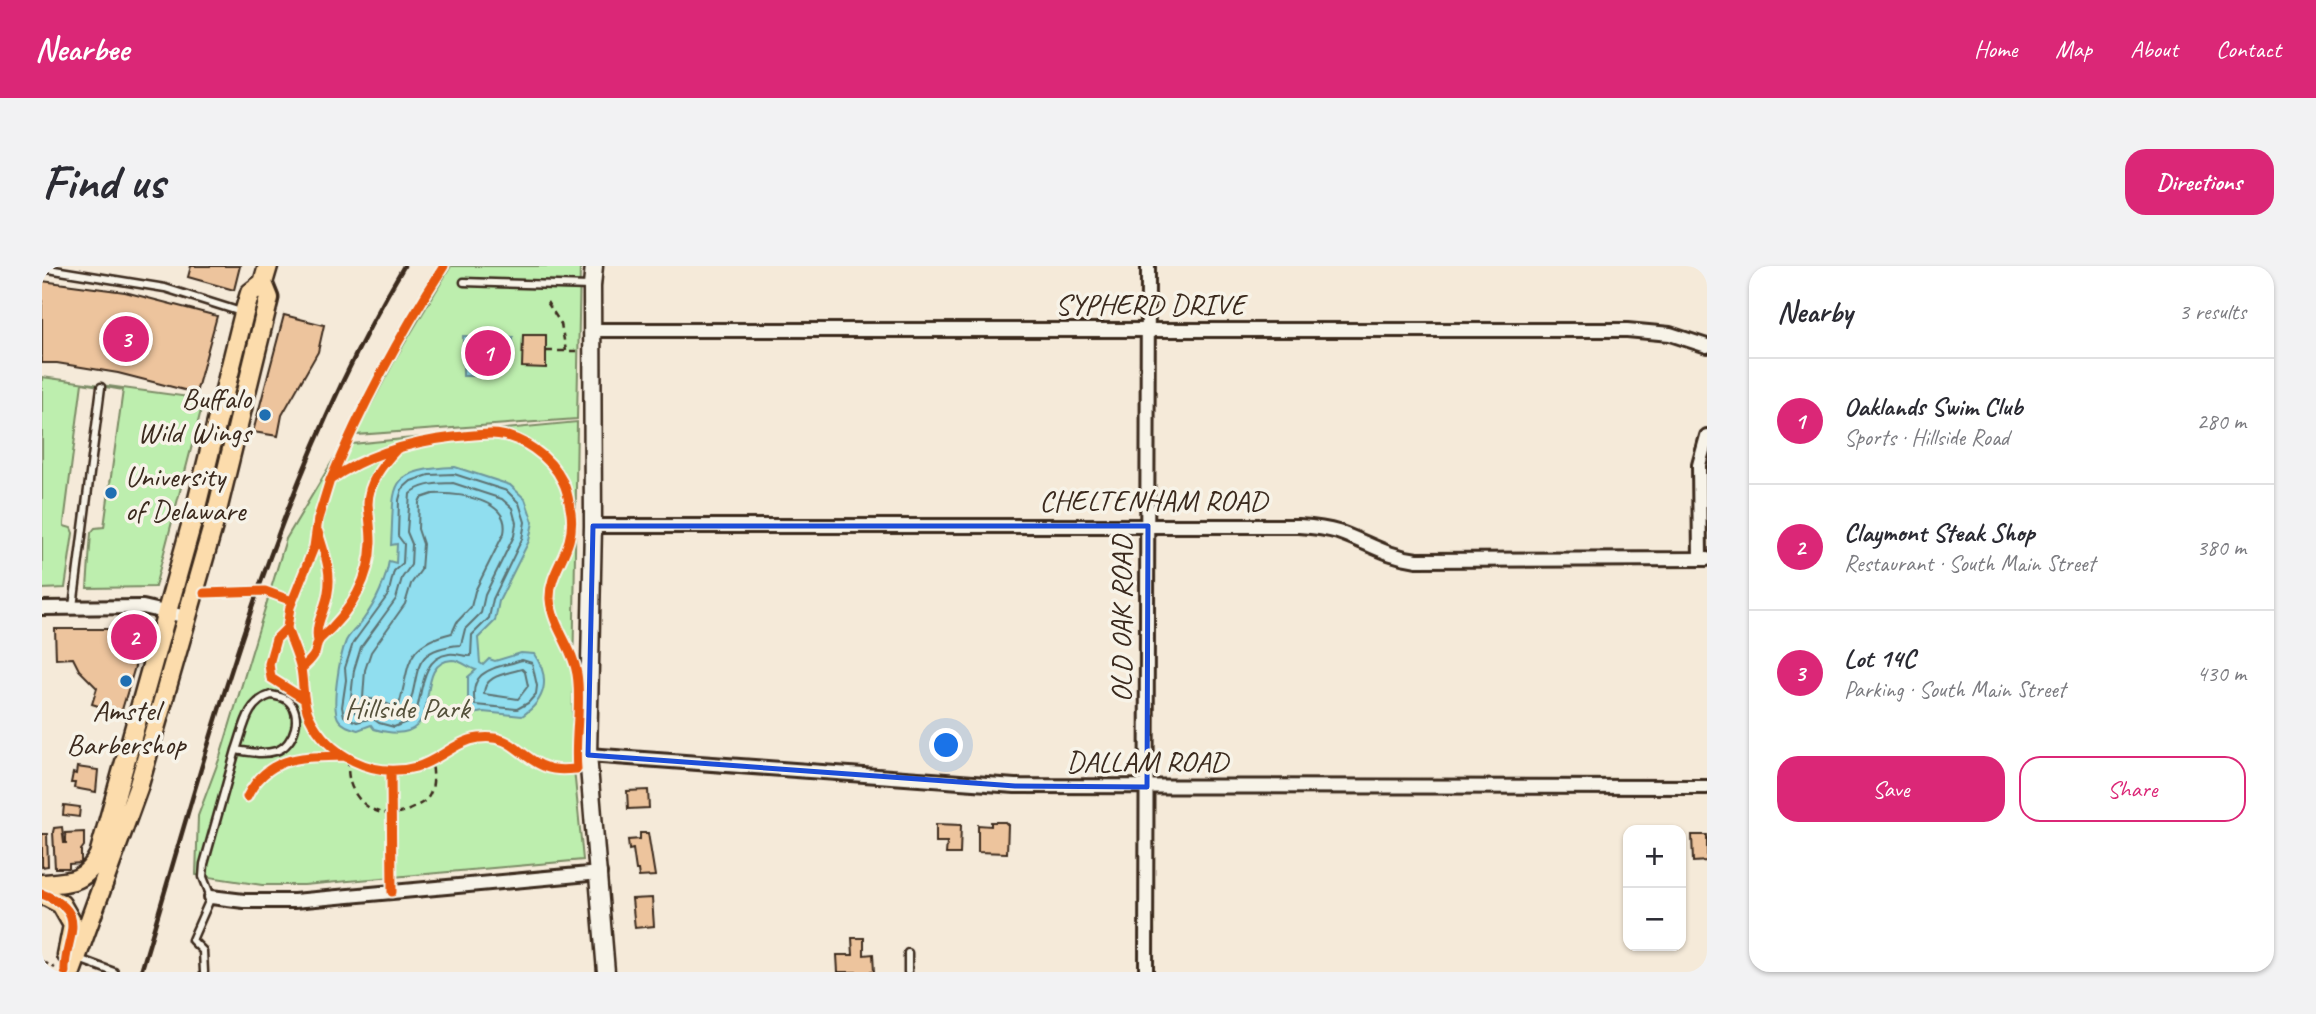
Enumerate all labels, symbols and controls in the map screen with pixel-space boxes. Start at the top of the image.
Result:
text: Nearbee [35,28,129,70]
text: Home [1974,34,2017,64]
text: Map [2055,34,2092,64]
text: About [2130,34,2178,64]
text: Contact [2216,34,2281,64]
button: Directions [2125,149,2274,215]
text: Find us [42,151,164,213]
street label: SYPHERD DRIVE [1055,285,1248,323]
text: Nearby [1777,293,1853,331]
text: 3 results [2179,297,2246,326]
pin: 3 [103,313,149,365]
pin: 1 [465,327,511,379]
place label: Buffalo Wild Wings [137,379,254,451]
text: Oaklands Swim Club [1844,390,2023,423]
marker: Buffalo Wild Wings [257,407,273,423]
text: 1 [1795,407,1805,436]
text: 280 m [2197,407,2246,436]
text: Sports · Hillside Road [1844,423,2009,452]
place label: University of Delaware [125,457,247,529]
street label: CHELTENHAM ROAD [1039,481,1269,519]
marker: University of Delaware [103,485,119,501]
text: Claymont Steak Shop [1844,516,2035,549]
street label: OLD OAK ROAD [1102,533,1140,702]
text: 2 [1795,533,1805,562]
text: 380 m [2197,533,2246,562]
text: Restaurant · South Main Street [1844,549,2095,578]
pin: 2 [111,611,157,663]
text: Lot 14C [1844,642,1915,675]
text: 3 [1795,659,1805,688]
text: 430 m [2197,659,2246,688]
marker: Amstel Barbershop [118,673,134,689]
text: Parking · South Main Street [1844,675,2065,704]
park label: Hillside Park [344,689,472,727]
place label: Amstel Barbershop [67,691,187,763]
your location [929,728,963,762]
street label: DALLAM ROAD [1066,742,1230,780]
button: Save [1777,756,2005,822]
button: Share [2019,756,2246,822]
map controls [1623,825,1686,951]
button: + [1623,825,1686,888]
button: − [1623,888,1686,951]

